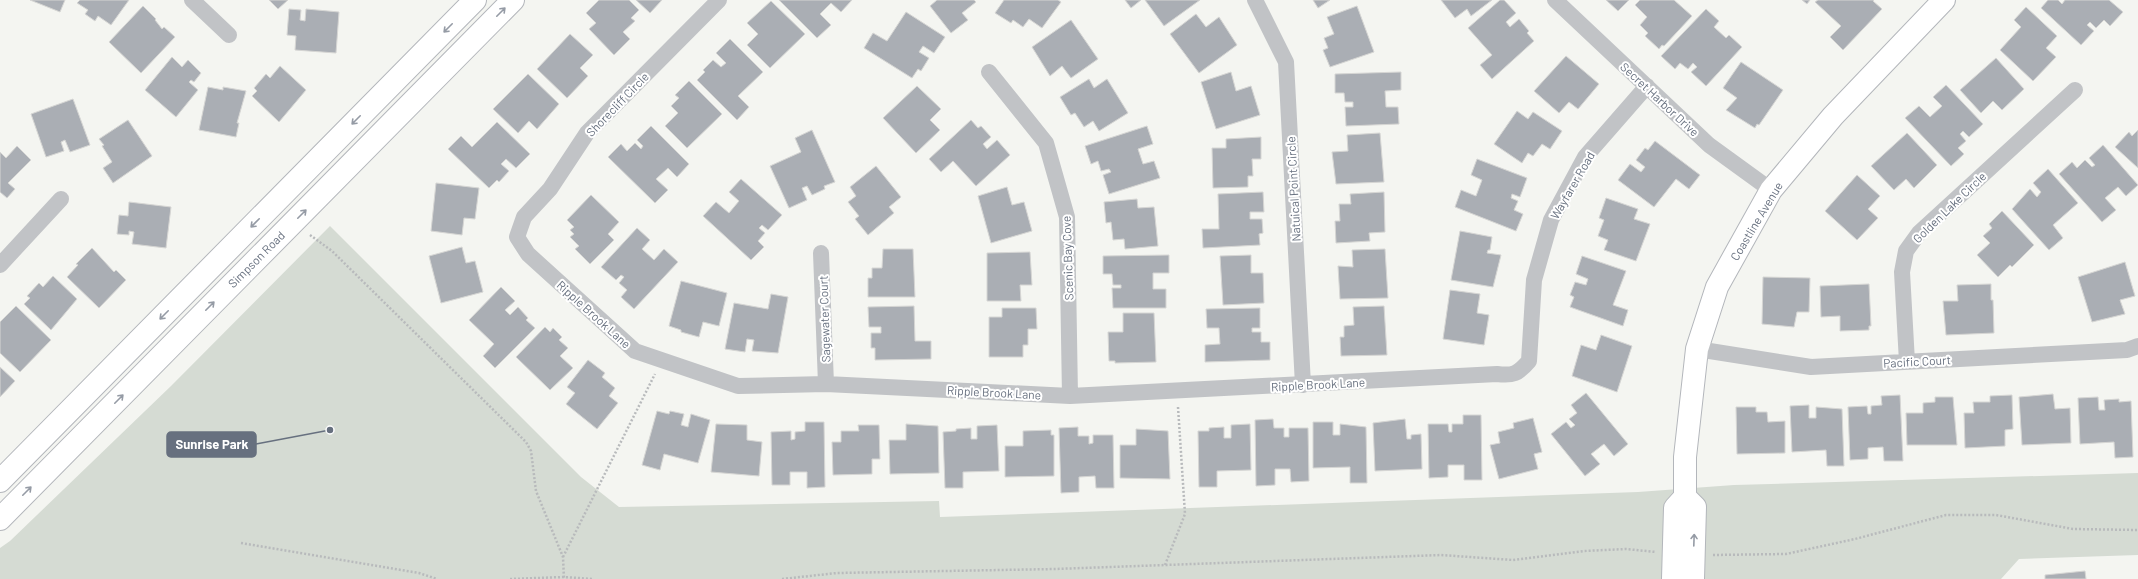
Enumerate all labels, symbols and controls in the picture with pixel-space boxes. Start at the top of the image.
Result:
one-way arrow [496,7,506,17]
one-way arrow [443,23,453,33]
street label: Secret Harbor Drive [1618,59,1702,139]
street label: Shorecliff Circle [583,69,651,139]
one-way arrow [351,115,361,125]
street label: Natuical Point Circle [1283,136,1303,242]
street label: Wayfarer Road [1547,149,1597,221]
street label: Golden Lake Circle [1910,169,1988,245]
street label: Coastline Avenue [1727,179,1785,263]
one-way arrow [297,209,306,219]
street label: Scenic Bay Cove [1059,215,1075,301]
one-way arrow [250,218,260,228]
street label: Simpson Road [225,228,287,290]
street label: Sagewater Court [815,275,833,363]
street label: Ripple Brook Lane [554,277,634,351]
one-way arrow [205,301,215,311]
one-way arrow [159,310,169,320]
street label: Pacific Court [1883,352,1951,370]
street label: Ripple Brook Lane [1271,375,1365,393]
street label: Ripple Brook Lane [947,383,1041,401]
one-way arrow [114,394,124,404]
callout: Sunrise Park [167,432,256,457]
text: Sunrise Park [176,436,249,452]
one-way arrow [22,486,32,496]
one-way arrow [1691,534,1698,547]

